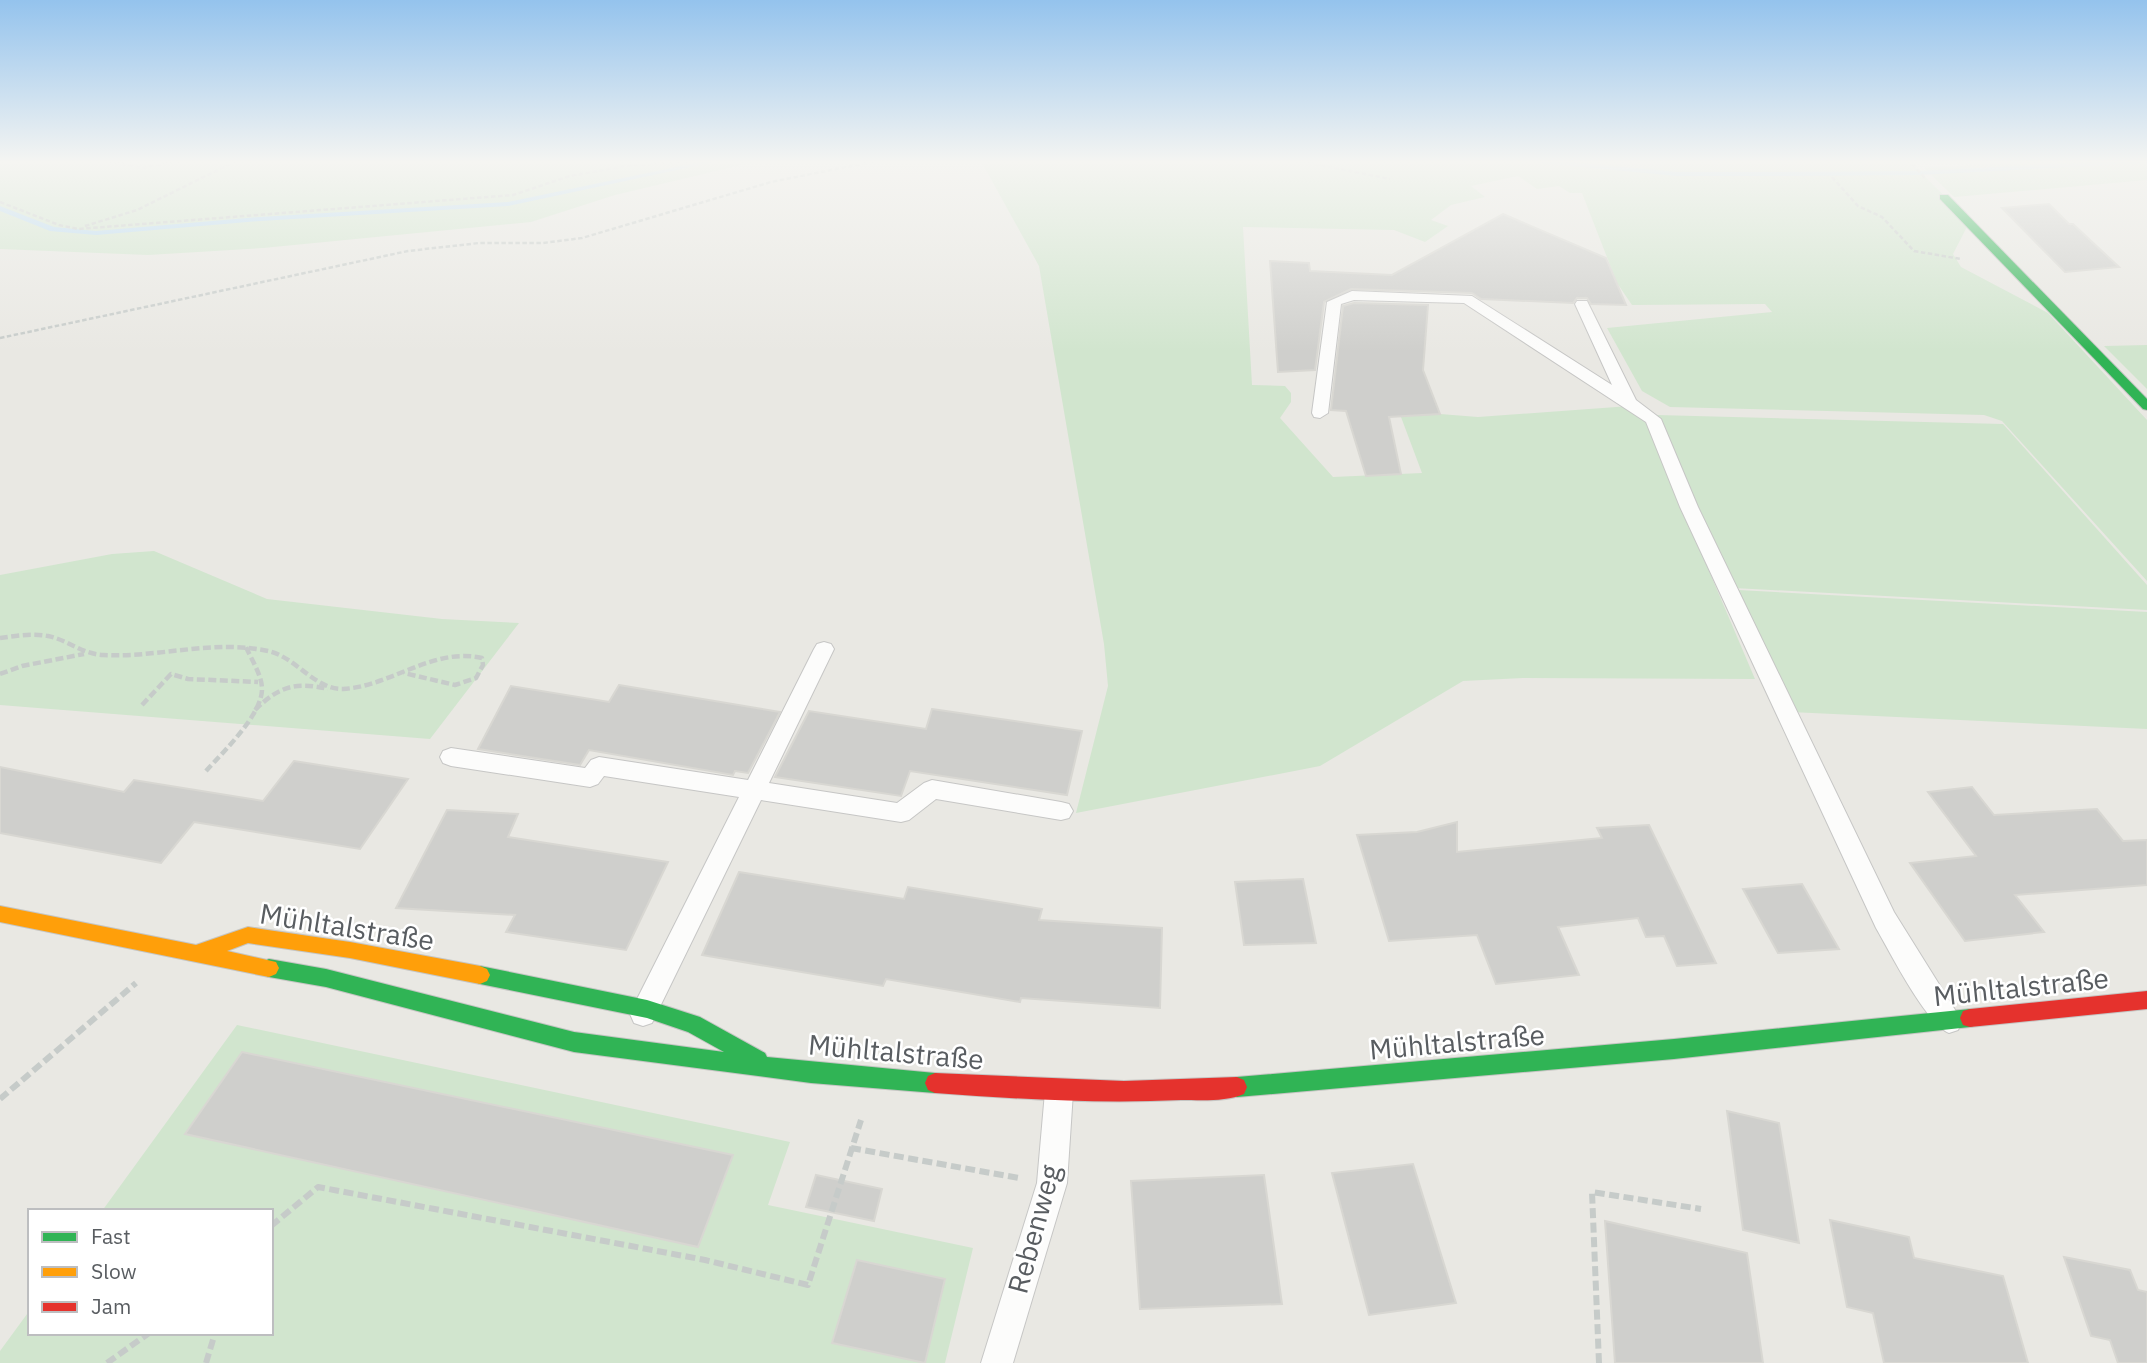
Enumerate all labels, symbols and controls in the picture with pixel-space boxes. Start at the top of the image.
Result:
street label: Mühltalstraße [257,894,437,959]
street label: Mühltalstraße [1931,959,2110,1014]
street label: Mühltalstraße [1368,1015,1546,1068]
street label: Mühltalstraße [807,1025,985,1078]
street label: Rebenweg [999,1160,1068,1297]
legend [28,1209,273,1335]
text: Fast [91,1222,131,1250]
text: Slow [91,1257,137,1285]
text: Jam [91,1292,131,1320]

